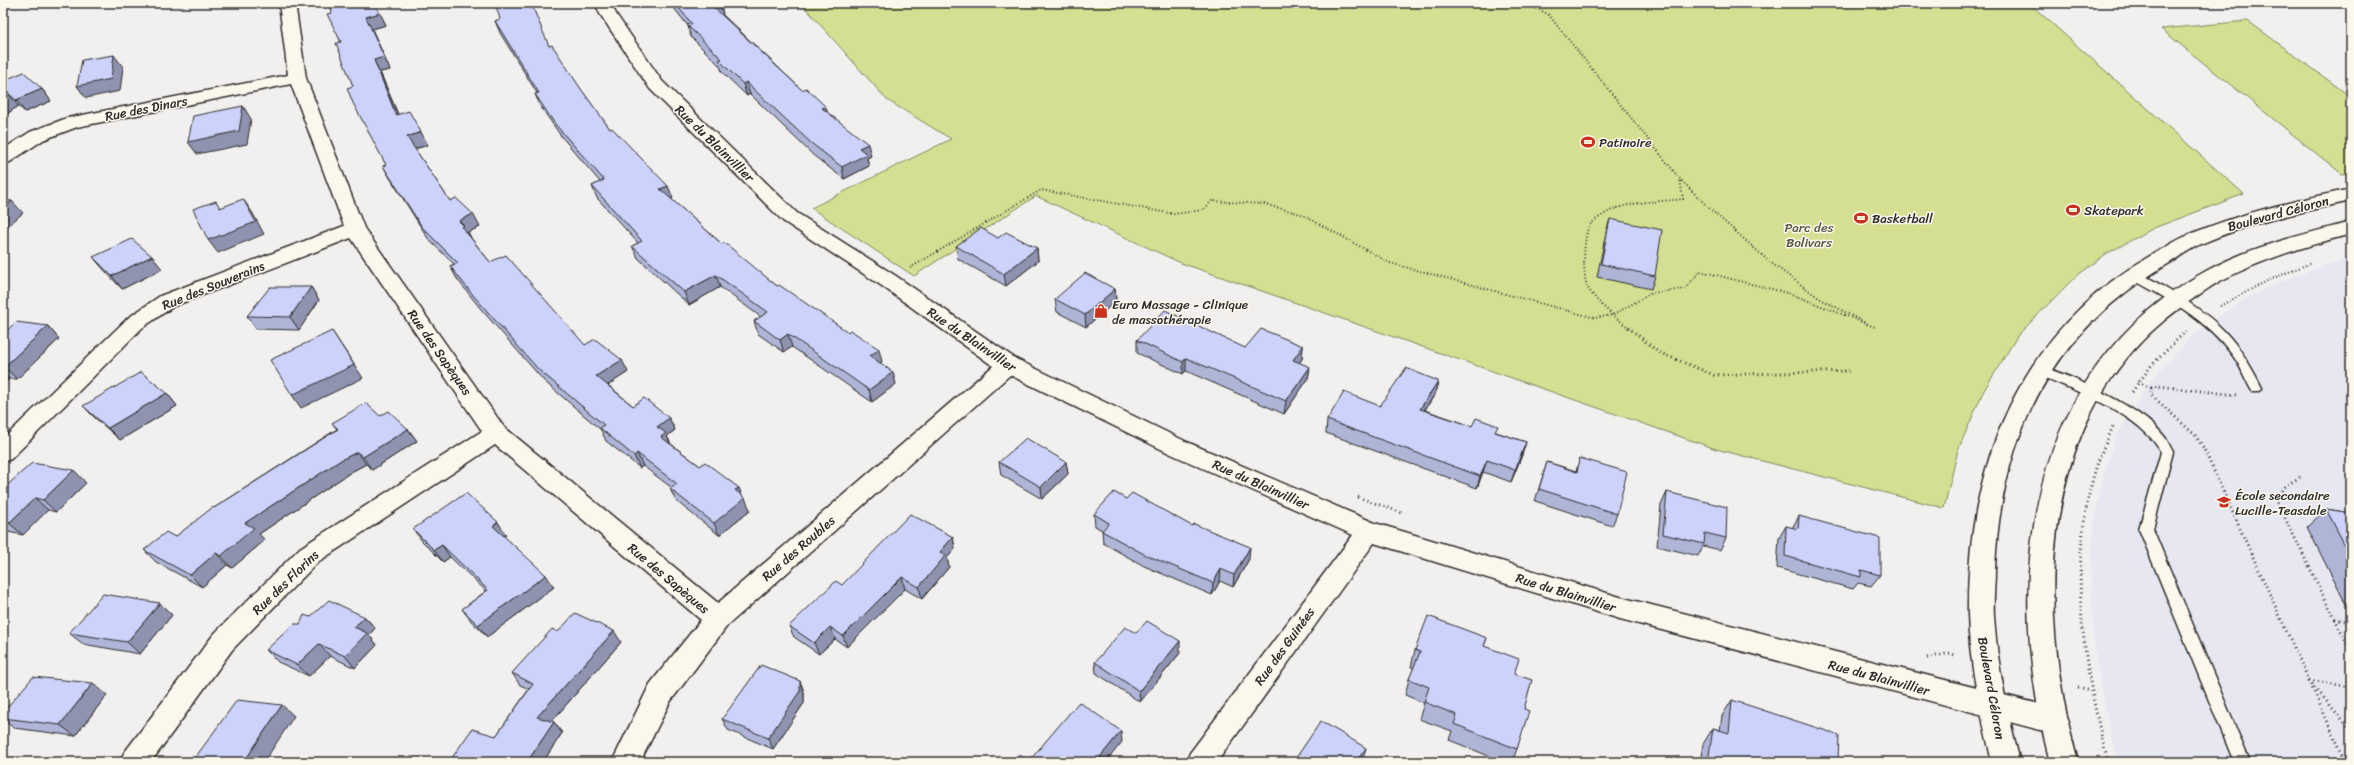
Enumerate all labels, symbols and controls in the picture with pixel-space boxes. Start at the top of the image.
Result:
street label: Rue des Dinars [103,89,189,128]
street label: Rue du Blainvillier [669,99,760,188]
place label: Patinoire [1599,131,1652,154]
sports icon: Patinoire [1580,134,1596,150]
street label: Boulevard Céloron [2225,189,2331,238]
place label: Skatepark [2084,199,2144,222]
sports icon: Skatepark [2065,202,2081,218]
place label: Basketball [1872,207,1933,230]
sports icon: Basketball [1853,210,1869,226]
park label: Parc des Bolivars [1784,216,1835,254]
street label: Rue des Souverains [158,254,269,317]
place label: Euro Massage - Clinique de massothérapie [1112,293,1248,331]
street label: Rue du Blainvillier [922,301,1022,378]
shop icon: Euro Massage - Clinique de massothérapie [1093,303,1109,319]
street label: Rue des Sapèques [401,304,478,400]
street label: Rue du Blainvillier [1209,453,1314,516]
place label: École secondaire Lucille-Teasdale [2235,484,2330,522]
school or university icon: École secondaire Lucille-Teasdale [2216,494,2232,510]
street label: Rue des Roubles [756,510,841,587]
street label: Rue des Sapèques [623,537,715,620]
street label: Rue des Florins [246,544,325,621]
street label: Rue du Blainvillier [1513,566,1620,619]
street label: Rue des Guinées [1248,601,1321,690]
street label: Boulevard Céloron [1971,635,2012,741]
street label: Rue du Blainvillier [1826,653,1933,702]

